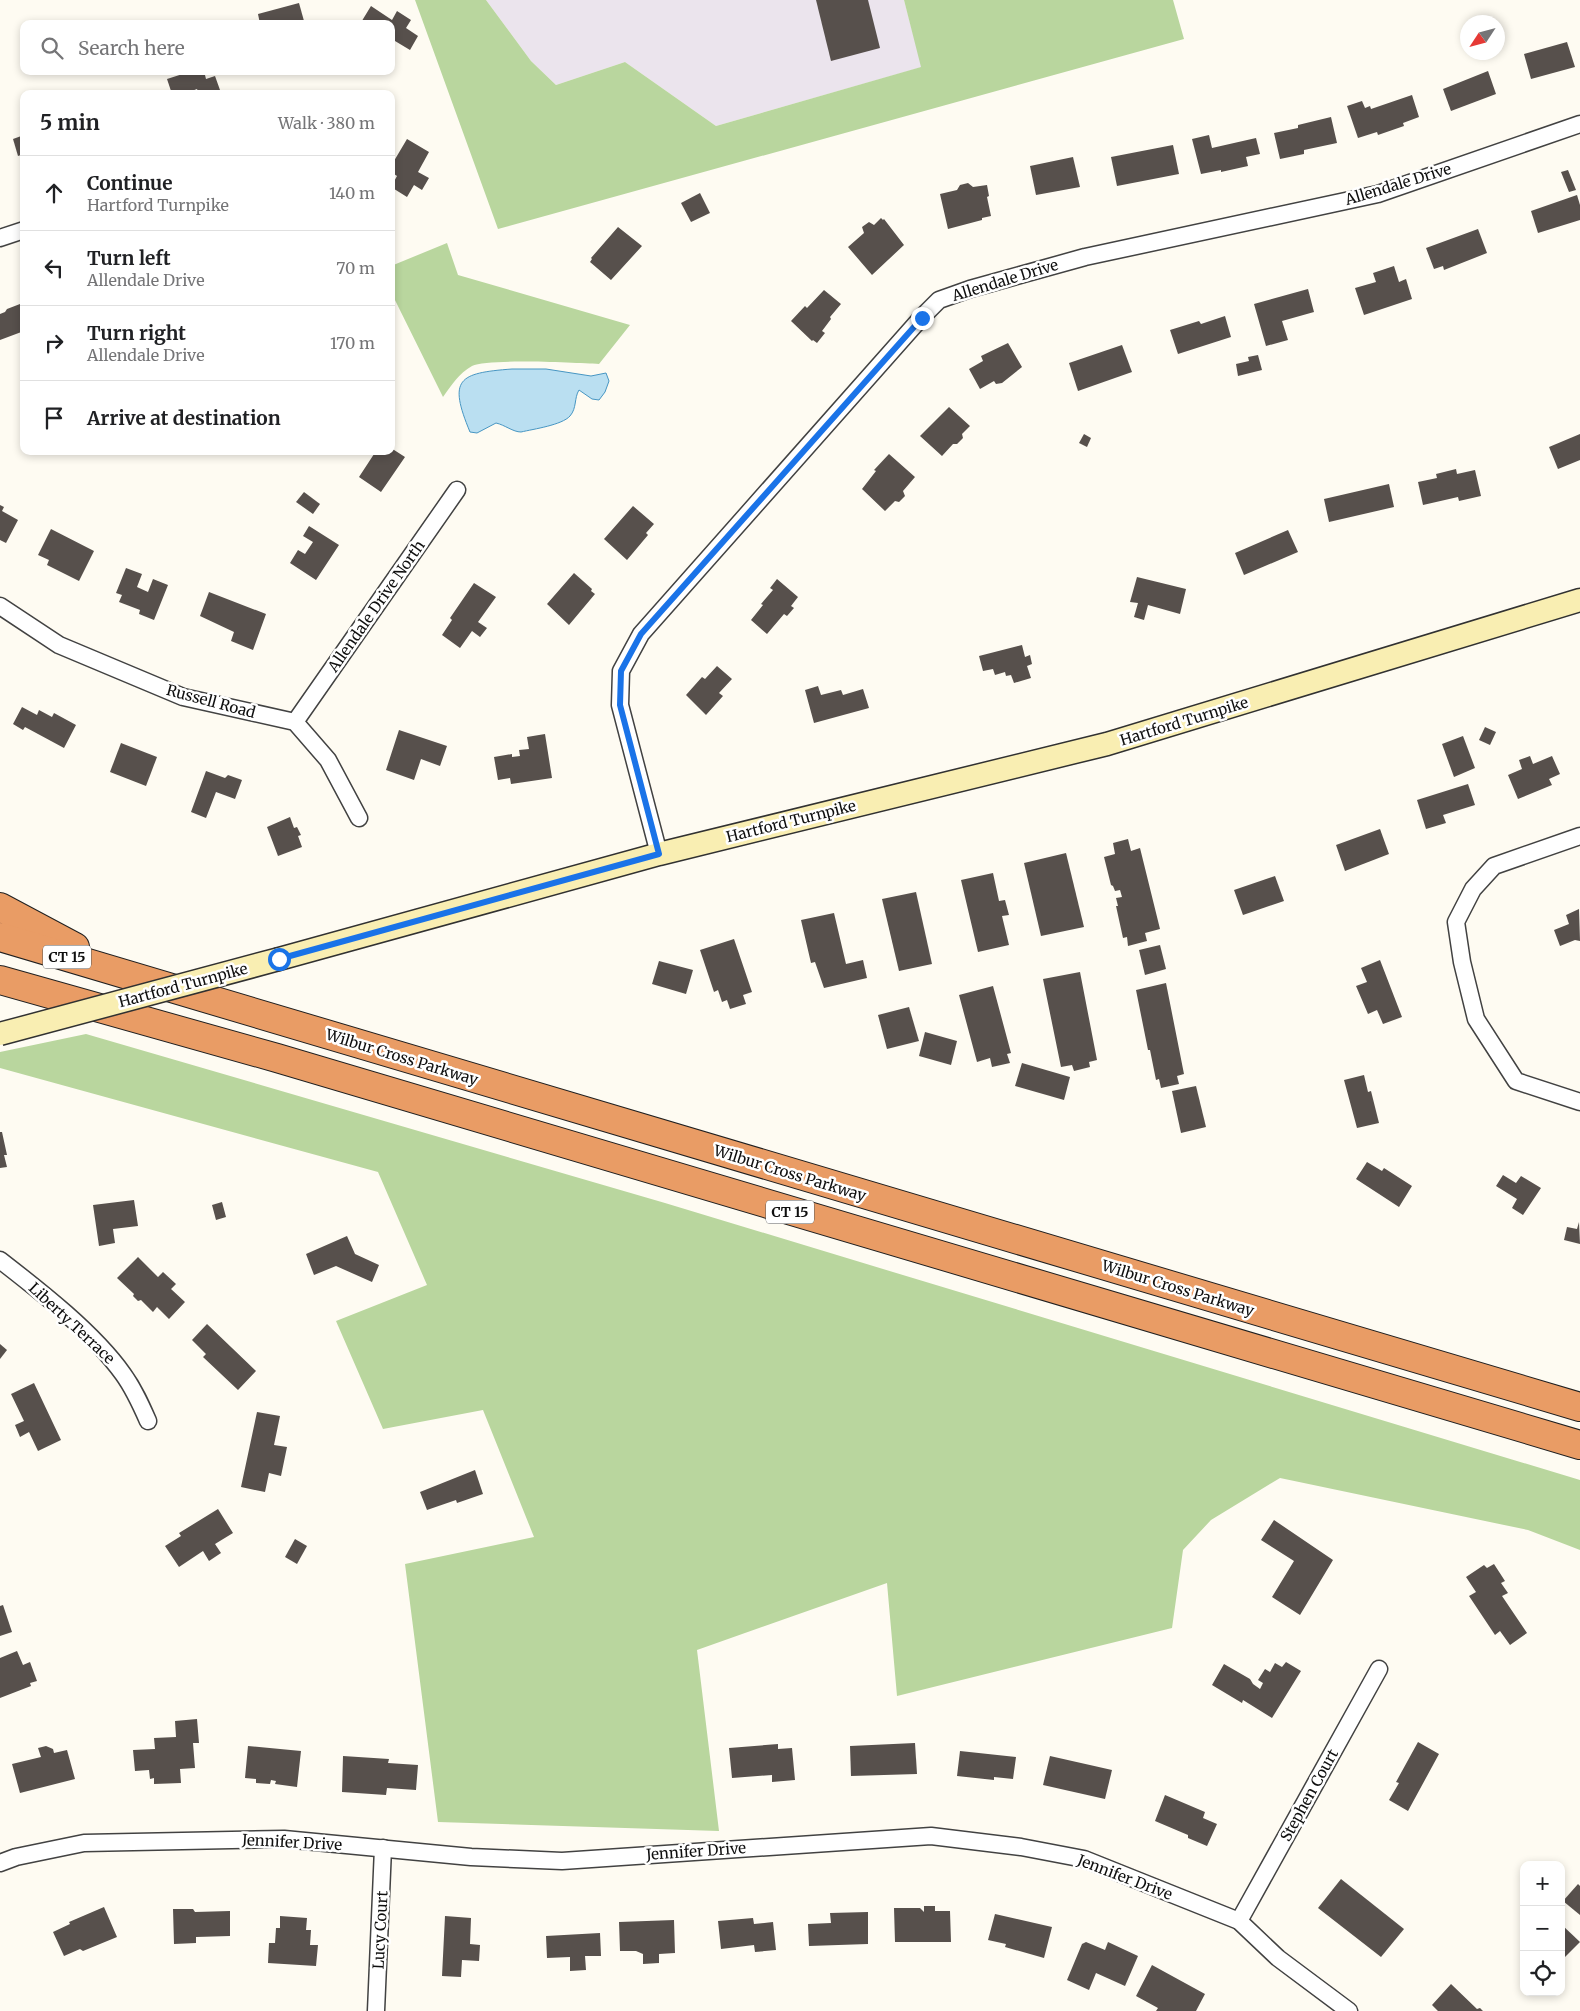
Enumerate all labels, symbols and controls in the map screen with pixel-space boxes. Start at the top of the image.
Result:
north arrow [1460,15,1505,60]
search box [20,20,395,75]
icon: search [38,34,66,62]
text: Search here [78,36,185,60]
text: 5 min [40,109,100,136]
text: Walk · 380 m [278,113,375,133]
street label: Allendale Drive [1342,159,1454,209]
text: Continue [87,171,173,195]
icon: ahead [40,179,68,207]
text: 140 m [329,183,375,203]
text: Hartford Turnpike [87,195,229,215]
text: Turn left [87,246,171,270]
icon: left [40,254,68,282]
street label: Allendale Drive [949,255,1061,305]
text: 70 m [336,258,375,278]
text: Allendale Drive [87,270,204,290]
route end [911,307,934,330]
text: Turn right [87,321,186,345]
icon: right [40,329,68,357]
text: 170 m [330,333,375,353]
text: Allendale Drive [87,345,204,365]
icon: arrive [40,404,68,432]
text: Arrive at destination [87,406,281,430]
street label: Allendale Drive North [323,536,429,676]
street label: Russell Road [164,680,258,722]
street label: Hartford Turnpike [1118,692,1251,750]
street label: Hartford Turnpike [724,796,858,846]
road number: CT 15 [43,946,91,969]
route start [268,948,291,971]
street label: Hartford Turnpike [116,959,250,1011]
street label: Wilbur Cross Parkway [323,1024,481,1089]
street label: Wilbur Cross Parkway [711,1140,869,1205]
road number: CT 15 [766,1200,814,1224]
street label: Wilbur Cross Parkway [1099,1255,1257,1320]
street label: Liberty Terrace [25,1278,119,1368]
street label: Stephen Court [1276,1745,1342,1844]
street label: Jennifer Drive [240,1830,343,1854]
street label: Jennifer Drive [644,1838,747,1864]
street label: Jennifer Drive [1074,1850,1175,1904]
map controls [1520,1861,1565,1996]
button: + [1520,1861,1565,1906]
street label: Lucy Court [368,1890,392,1970]
button: − [1520,1906,1565,1951]
button: locate [1520,1951,1565,1996]

